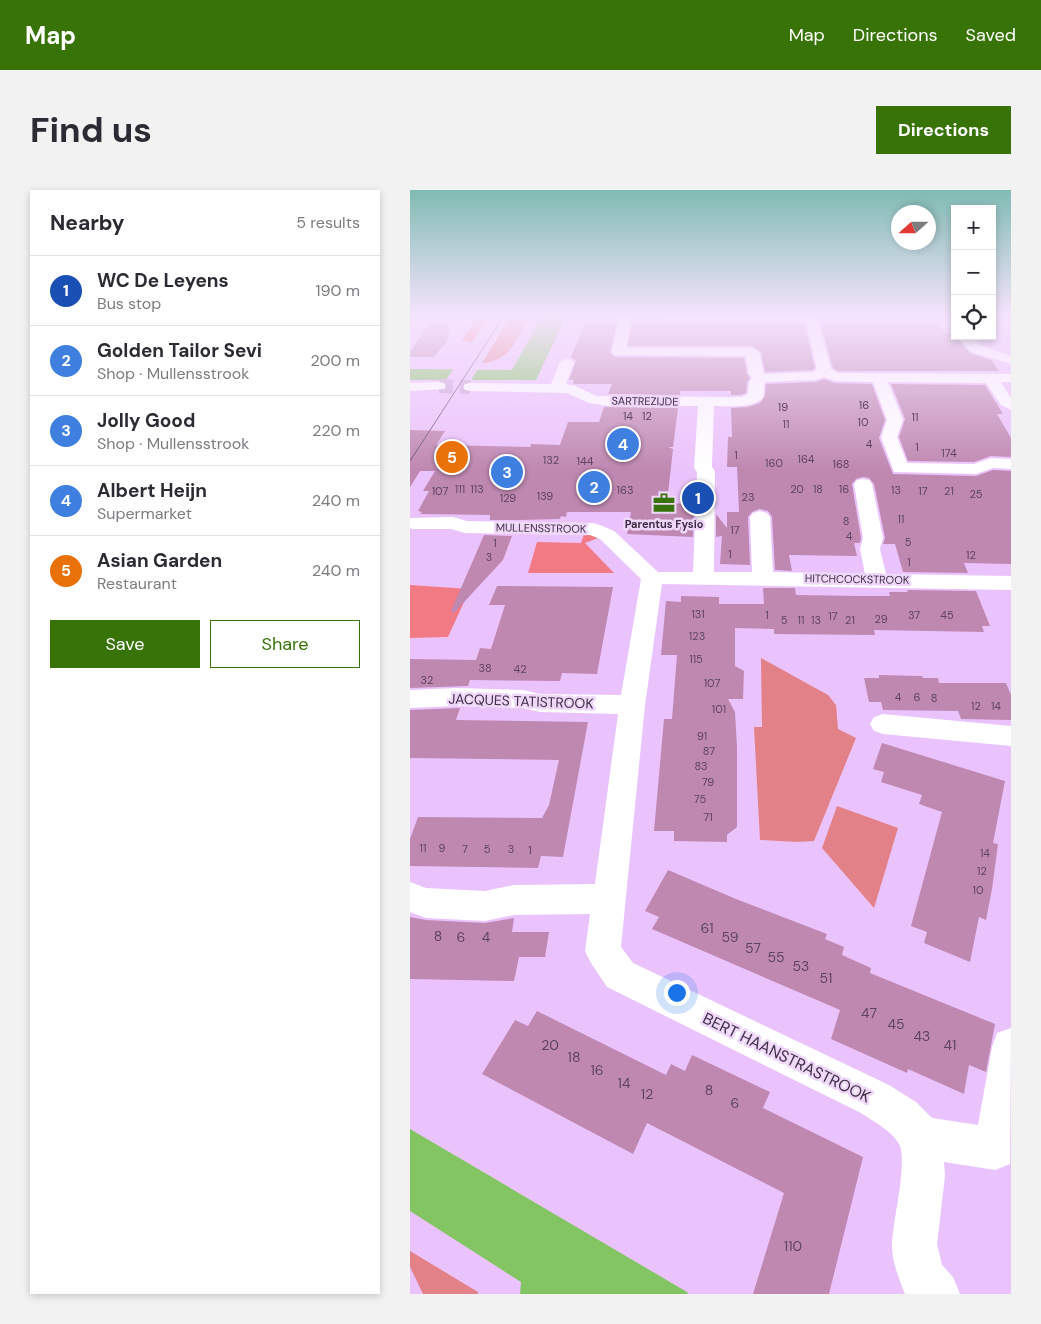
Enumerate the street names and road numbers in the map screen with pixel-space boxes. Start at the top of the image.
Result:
street label: SARTREZIJDE [611,393,679,409]
street label: MULLENSSTROOK [496,520,587,536]
street label: HITCHCOCKSTROOK [805,571,910,587]
street label: JACQUES TATISTROOK [448,689,594,713]
street label: BERT HAANSTRASTROOK [699,1008,874,1107]

